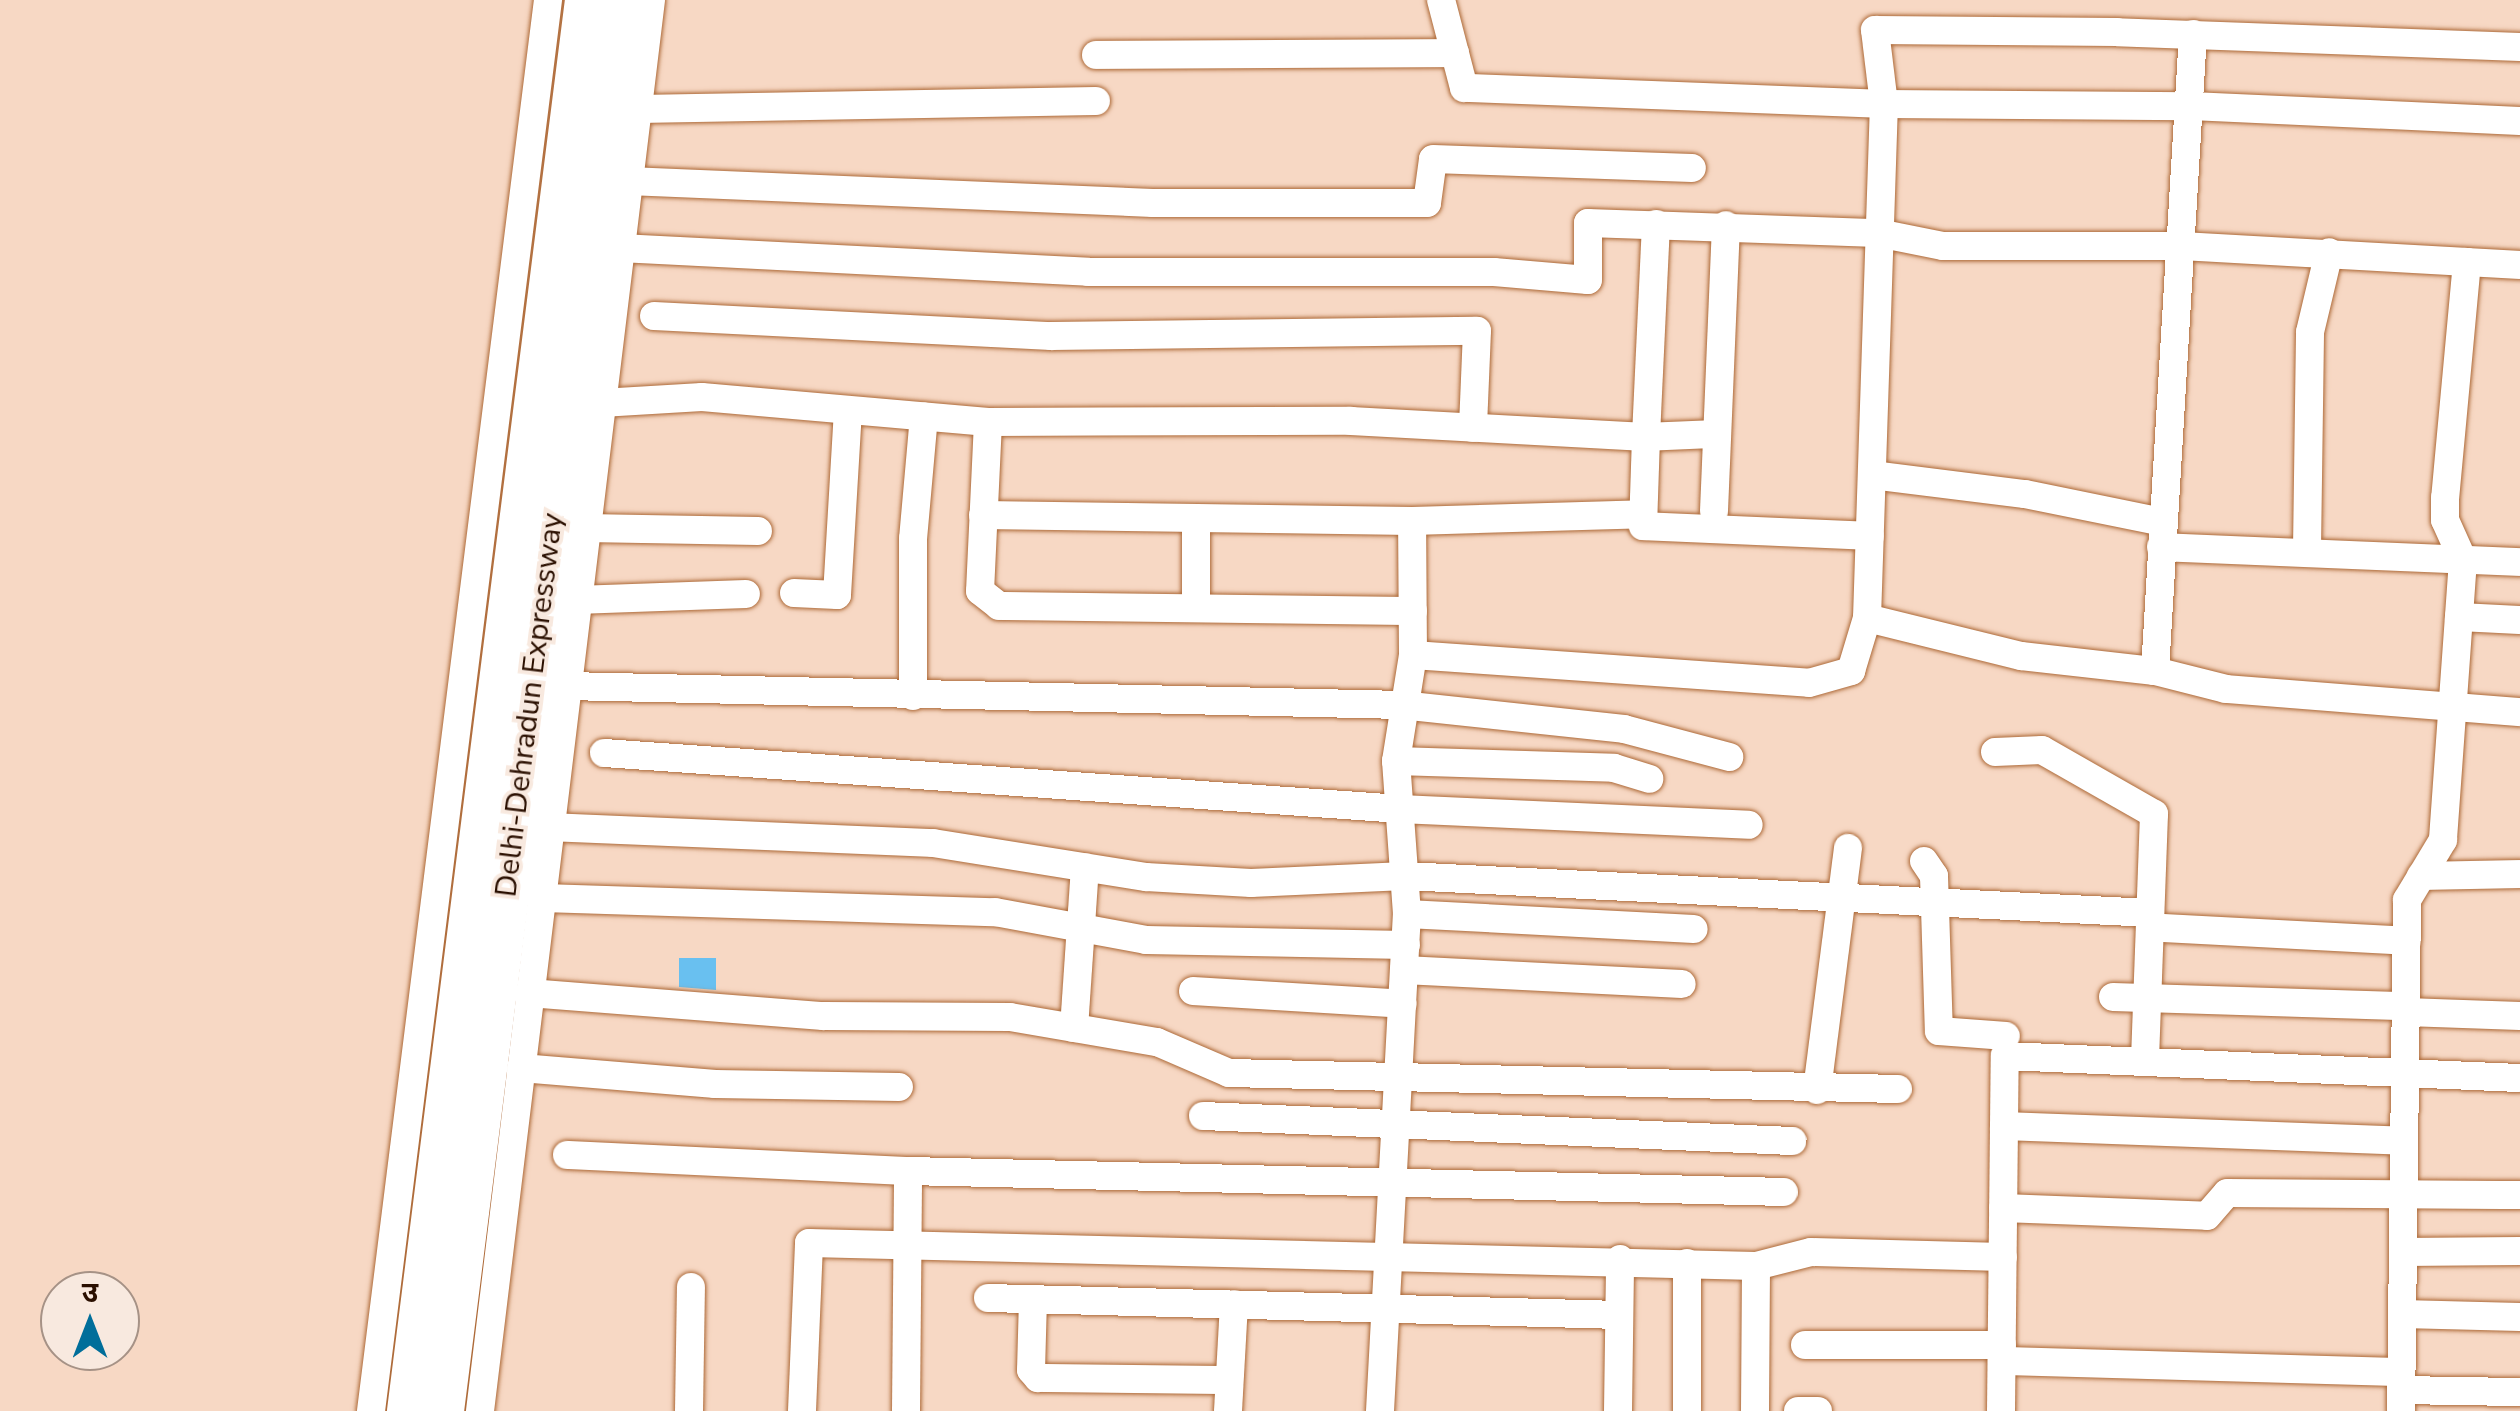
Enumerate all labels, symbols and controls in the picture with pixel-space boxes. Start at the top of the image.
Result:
street label: Delhi-Dehradun Expressway [489,511,571,899]
north arrow [40,1271,140,1371]
text: उ [82,1274,98,1312]

